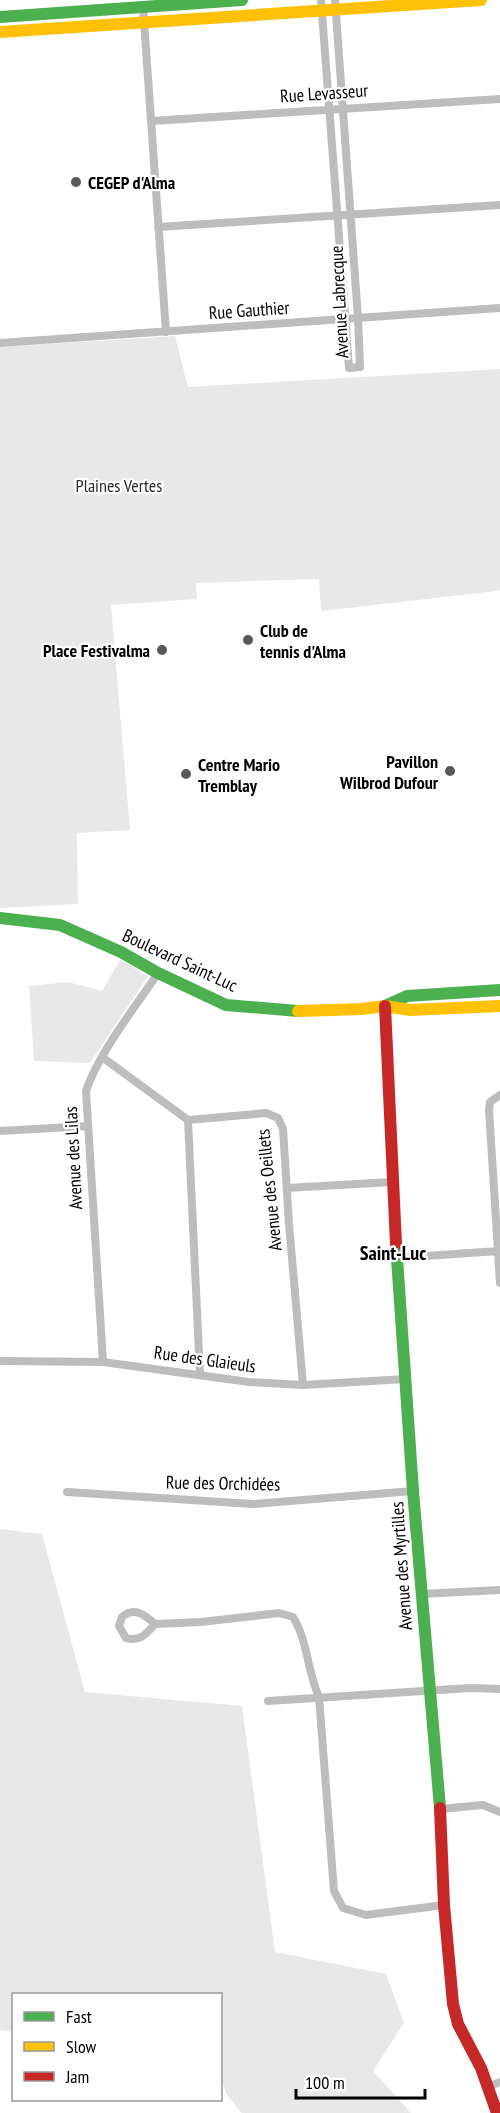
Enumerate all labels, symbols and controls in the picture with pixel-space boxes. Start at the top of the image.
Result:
street label: Rue Levasseur [279,78,369,108]
place label: CEGEP d'Alma [88,171,175,194]
marker: CEGEP d'Alma [69,175,83,189]
street label: Avenue Labrecque [325,245,353,359]
street label: Rue Gauthier [208,296,290,324]
park label: Plaines Vertes [76,474,162,497]
place label: Club de tennis d'Alma [260,619,346,663]
marker: Club de tennis d'Alma [241,633,255,647]
place label: Place Festivalma [43,639,150,662]
marker: Place Festivalma [155,643,169,657]
place label: Pavillon Wilbrod Dufour [339,750,439,794]
place label: Centre Mario Tremblay [198,753,280,797]
marker: Pavillon Wilbrod Dufour [443,764,457,778]
marker: Centre Mario Tremblay [179,767,193,781]
street label: Boulevard Saint-Luc [119,923,242,997]
street label: Avenue des Lilas [59,1106,87,1210]
street label: Avenue des Oeillets [251,1128,287,1252]
district label: Saint-Luc [360,1240,426,1266]
street label: Rue des Glaieuls [153,1340,257,1378]
street label: Rue des Orchidées [166,1471,280,1495]
street label: Avenue des Myrtilles [385,1501,417,1631]
legend [12,1993,222,2101]
text: Fast [66,2005,92,2028]
text: Slow [66,2035,97,2058]
scale bar [296,2062,425,2100]
text: Jam [65,2065,89,2088]
text: 100 m [305,2071,345,2094]

